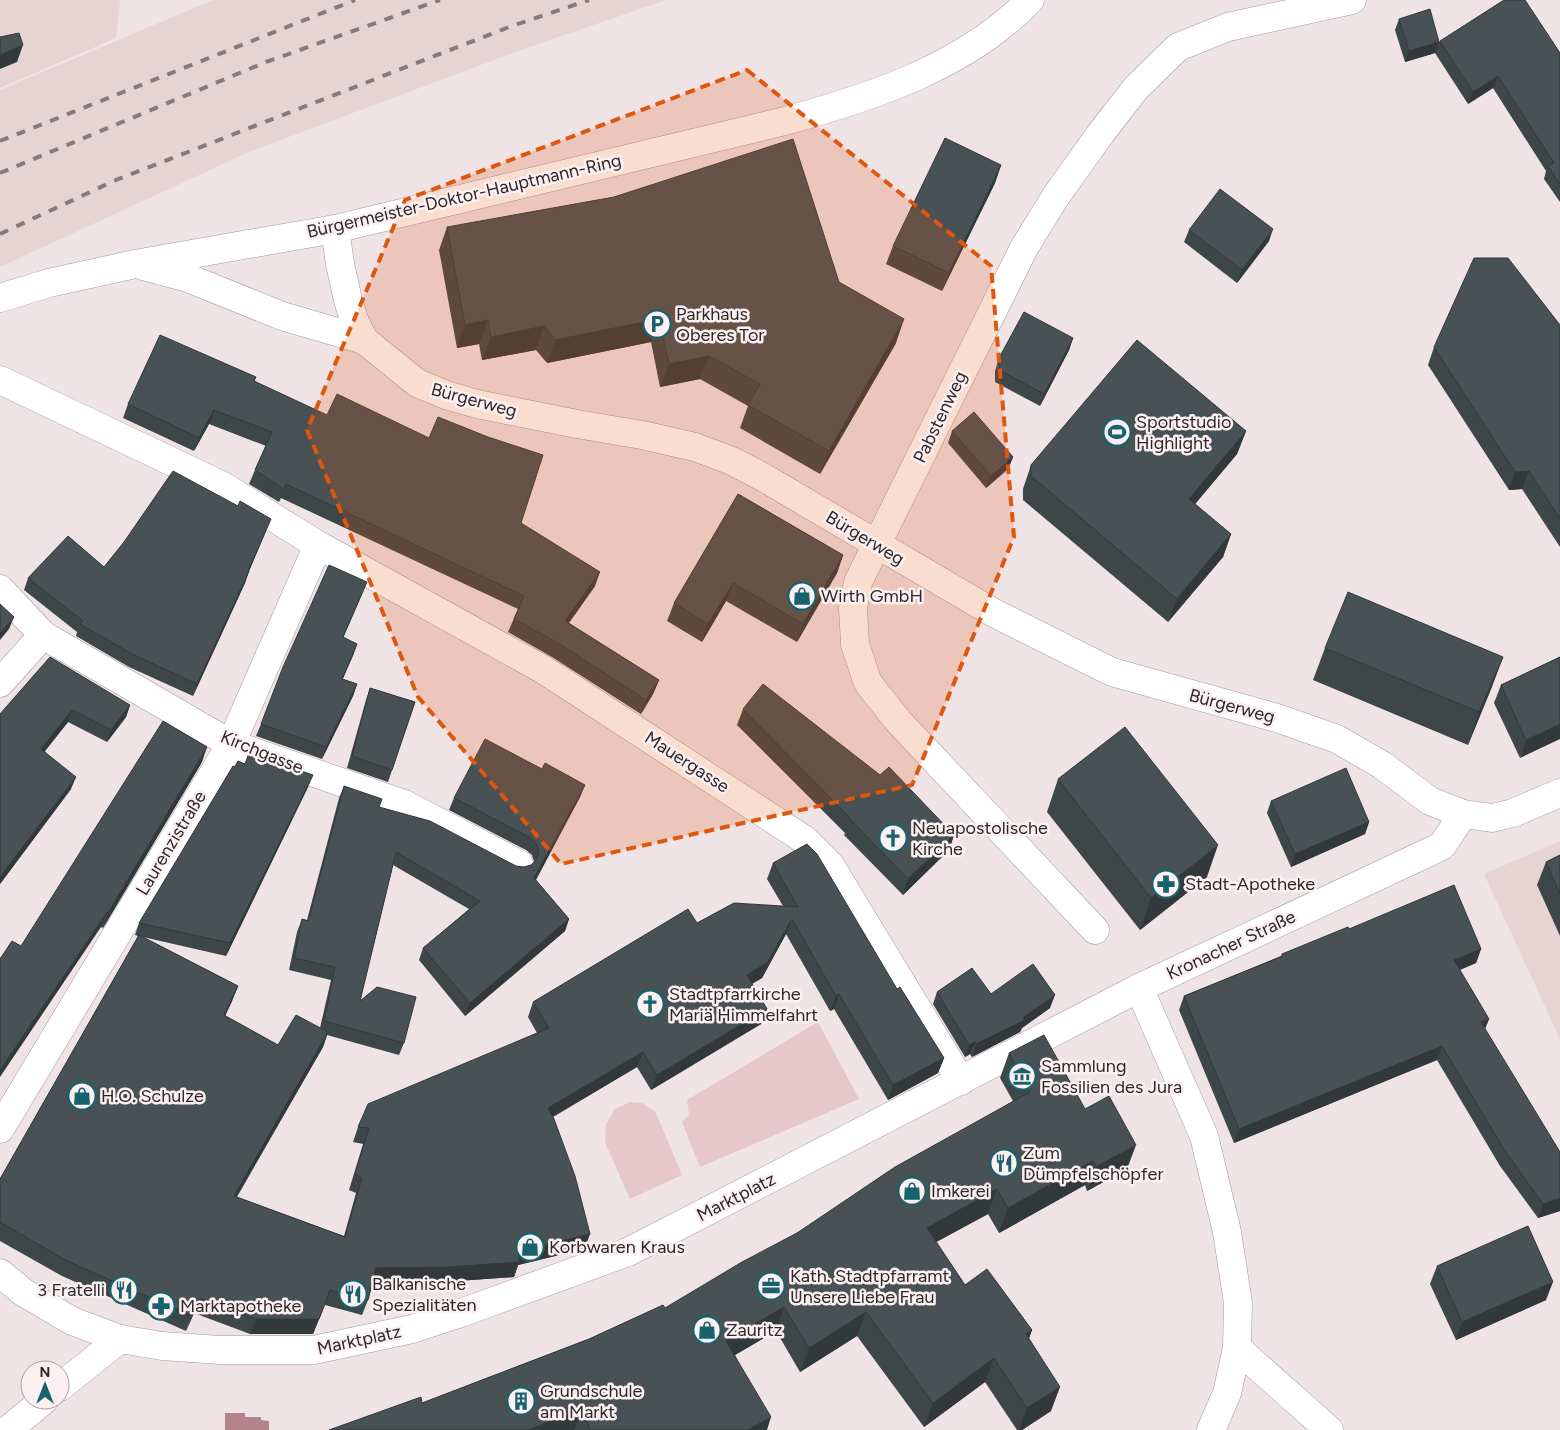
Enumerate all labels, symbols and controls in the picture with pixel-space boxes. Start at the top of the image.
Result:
street label: Bürgermeister-Doktor-Hauptmann-Ring [305,149,623,243]
place label: Parkhaus Oberes Tor [676,303,764,346]
parking icon: Parkhaus Oberes Tor [642,309,672,339]
street label: Pabstenweg [908,368,972,466]
street label: Bürgerweg [429,378,519,422]
place label: Sportstudio Highlight [1136,411,1231,454]
sports icon: Sportstudio Highlight [1102,417,1132,447]
street label: Bürgerweg [822,506,908,570]
shop icon: Wirth GmbH [787,581,817,611]
place label: Wirth GmbH [821,585,923,607]
street label: Bürgerweg [1187,684,1277,728]
street label: Kirchgasse [217,725,307,779]
street label: Mauergasse [640,726,734,798]
street label: Laurenzistraße [131,787,211,899]
place label: Neuapostolische Kirche [912,817,1048,860]
church icon: Neuapostolische Kirche [878,823,908,853]
pharmacy icon: Stadt-Apotheke [1151,869,1181,899]
place label: Stadt-Apotheke [1185,873,1315,895]
street label: Kronacher Straße [1163,905,1299,985]
place label: Stadtpfarrkirche Mariä Himmelfahrt [669,983,818,1026]
church icon: Stadtpfarrkirche Mariä Himmelfahrt [635,989,665,1019]
place label: Sammlung Fossilien des Jura [1041,1055,1182,1098]
museum icon: Sammlung Fossilien des Jura [1007,1061,1037,1091]
shop icon: H.O. Schulze [67,1081,97,1111]
place label: H.O. Schulze [101,1085,204,1107]
place label: Zum Dümpfelschöpfer [1023,1142,1164,1185]
restaurant icon: Zum Dümpfelschöpfer [989,1148,1019,1178]
street label: Marktplatz [693,1168,779,1226]
shop icon: Imkerei [897,1176,927,1206]
place label: Imkerei [931,1180,990,1202]
shop icon: Korbwaren Kraus [515,1232,545,1262]
place label: Korbwaren Kraus [549,1236,685,1258]
place label: Kath. Stadtpfarramt Unsere Liebe Frau [790,1265,949,1308]
office icon: Kath. Stadtpfarramt Unsere Liebe Frau [756,1271,786,1301]
place label: Balkanische Spezialitäten [372,1273,476,1316]
restaurant icon: 3 Fratelli [109,1275,139,1305]
place label: 3 Fratelli [37,1279,105,1301]
restaurant icon: Balkanische Spezialitäten [338,1279,368,1309]
pharmacy icon: Marktapotheke [146,1291,176,1321]
place label: Marktapotheke [180,1295,301,1317]
shop icon: Zauritz [692,1315,722,1345]
place label: Zauritz [726,1319,783,1341]
street label: Marktplatz [315,1320,403,1360]
north arrow [20,1360,70,1410]
text: N [40,1364,50,1381]
place label: Grundschule am Markt [540,1380,643,1423]
building icon: Grundschule am Markt [506,1386,536,1416]

